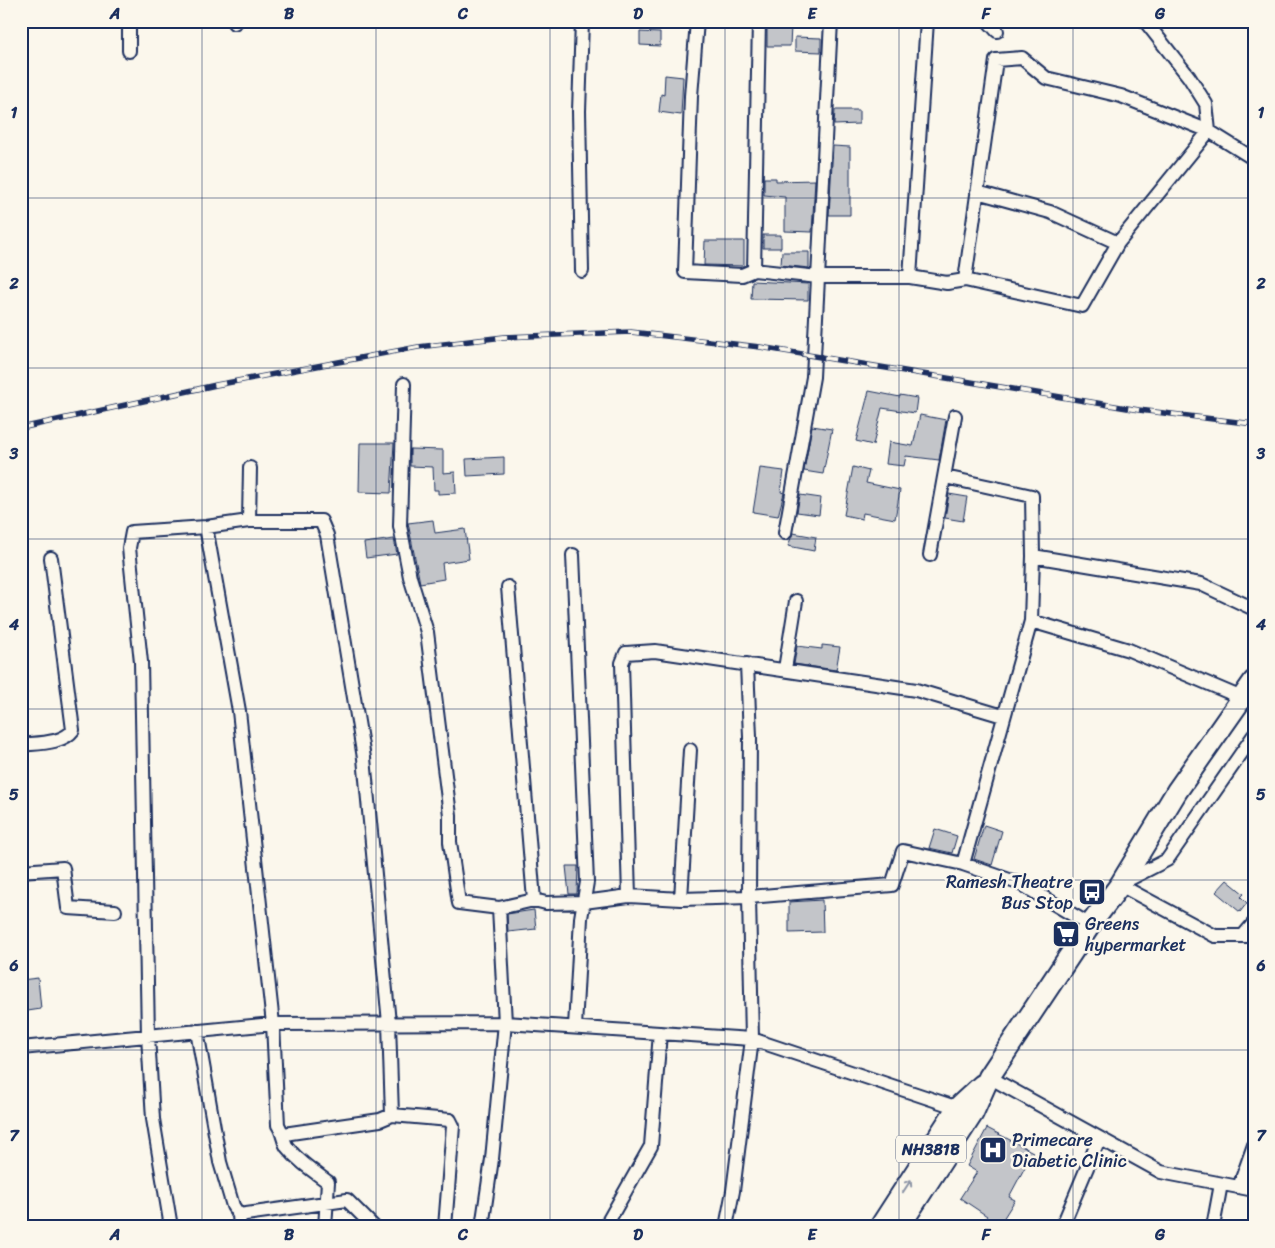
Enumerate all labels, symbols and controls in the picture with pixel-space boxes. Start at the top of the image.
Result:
text: A [109,0,120,28]
text: B [284,0,295,28]
text: C [457,0,469,28]
text: D [633,0,643,28]
text: E [808,0,818,28]
text: F [981,0,992,28]
text: G [1154,0,1166,28]
text: 1 [11,98,18,127]
text: 1 [1258,98,1265,127]
text: 2 [8,269,19,298]
text: 2 [1255,269,1266,298]
text: 3 [9,439,19,468]
text: 3 [1256,439,1266,468]
text: 4 [8,610,19,639]
text: 4 [1255,610,1266,639]
text: 5 [9,780,19,809]
text: 5 [1256,780,1266,809]
place label: Ramesh Theatre Bus Stop [946,866,1073,919]
bus stop icon: Ramesh Theatre Bus Stop [1077,877,1107,907]
place label: Greens hypermarket [1084,908,1186,961]
supermarket icon: Greens hypermarket [1051,919,1081,949]
text: 6 [8,951,19,980]
text: 6 [1255,951,1266,980]
text: 7 [9,1121,20,1150]
text: 7 [1256,1121,1267,1150]
place label: Primecare Diabetic Clinic [1012,1124,1127,1177]
hospital icon: Primecare Diabetic Clinic [978,1135,1008,1165]
road number: NH381B [896,1136,966,1162]
one-way arrow [902,1179,912,1193]
text: A [109,1220,120,1248]
text: B [284,1220,295,1248]
text: C [457,1220,469,1248]
text: D [633,1220,643,1248]
text: E [808,1220,818,1248]
text: F [981,1220,992,1248]
text: G [1154,1220,1166,1248]

